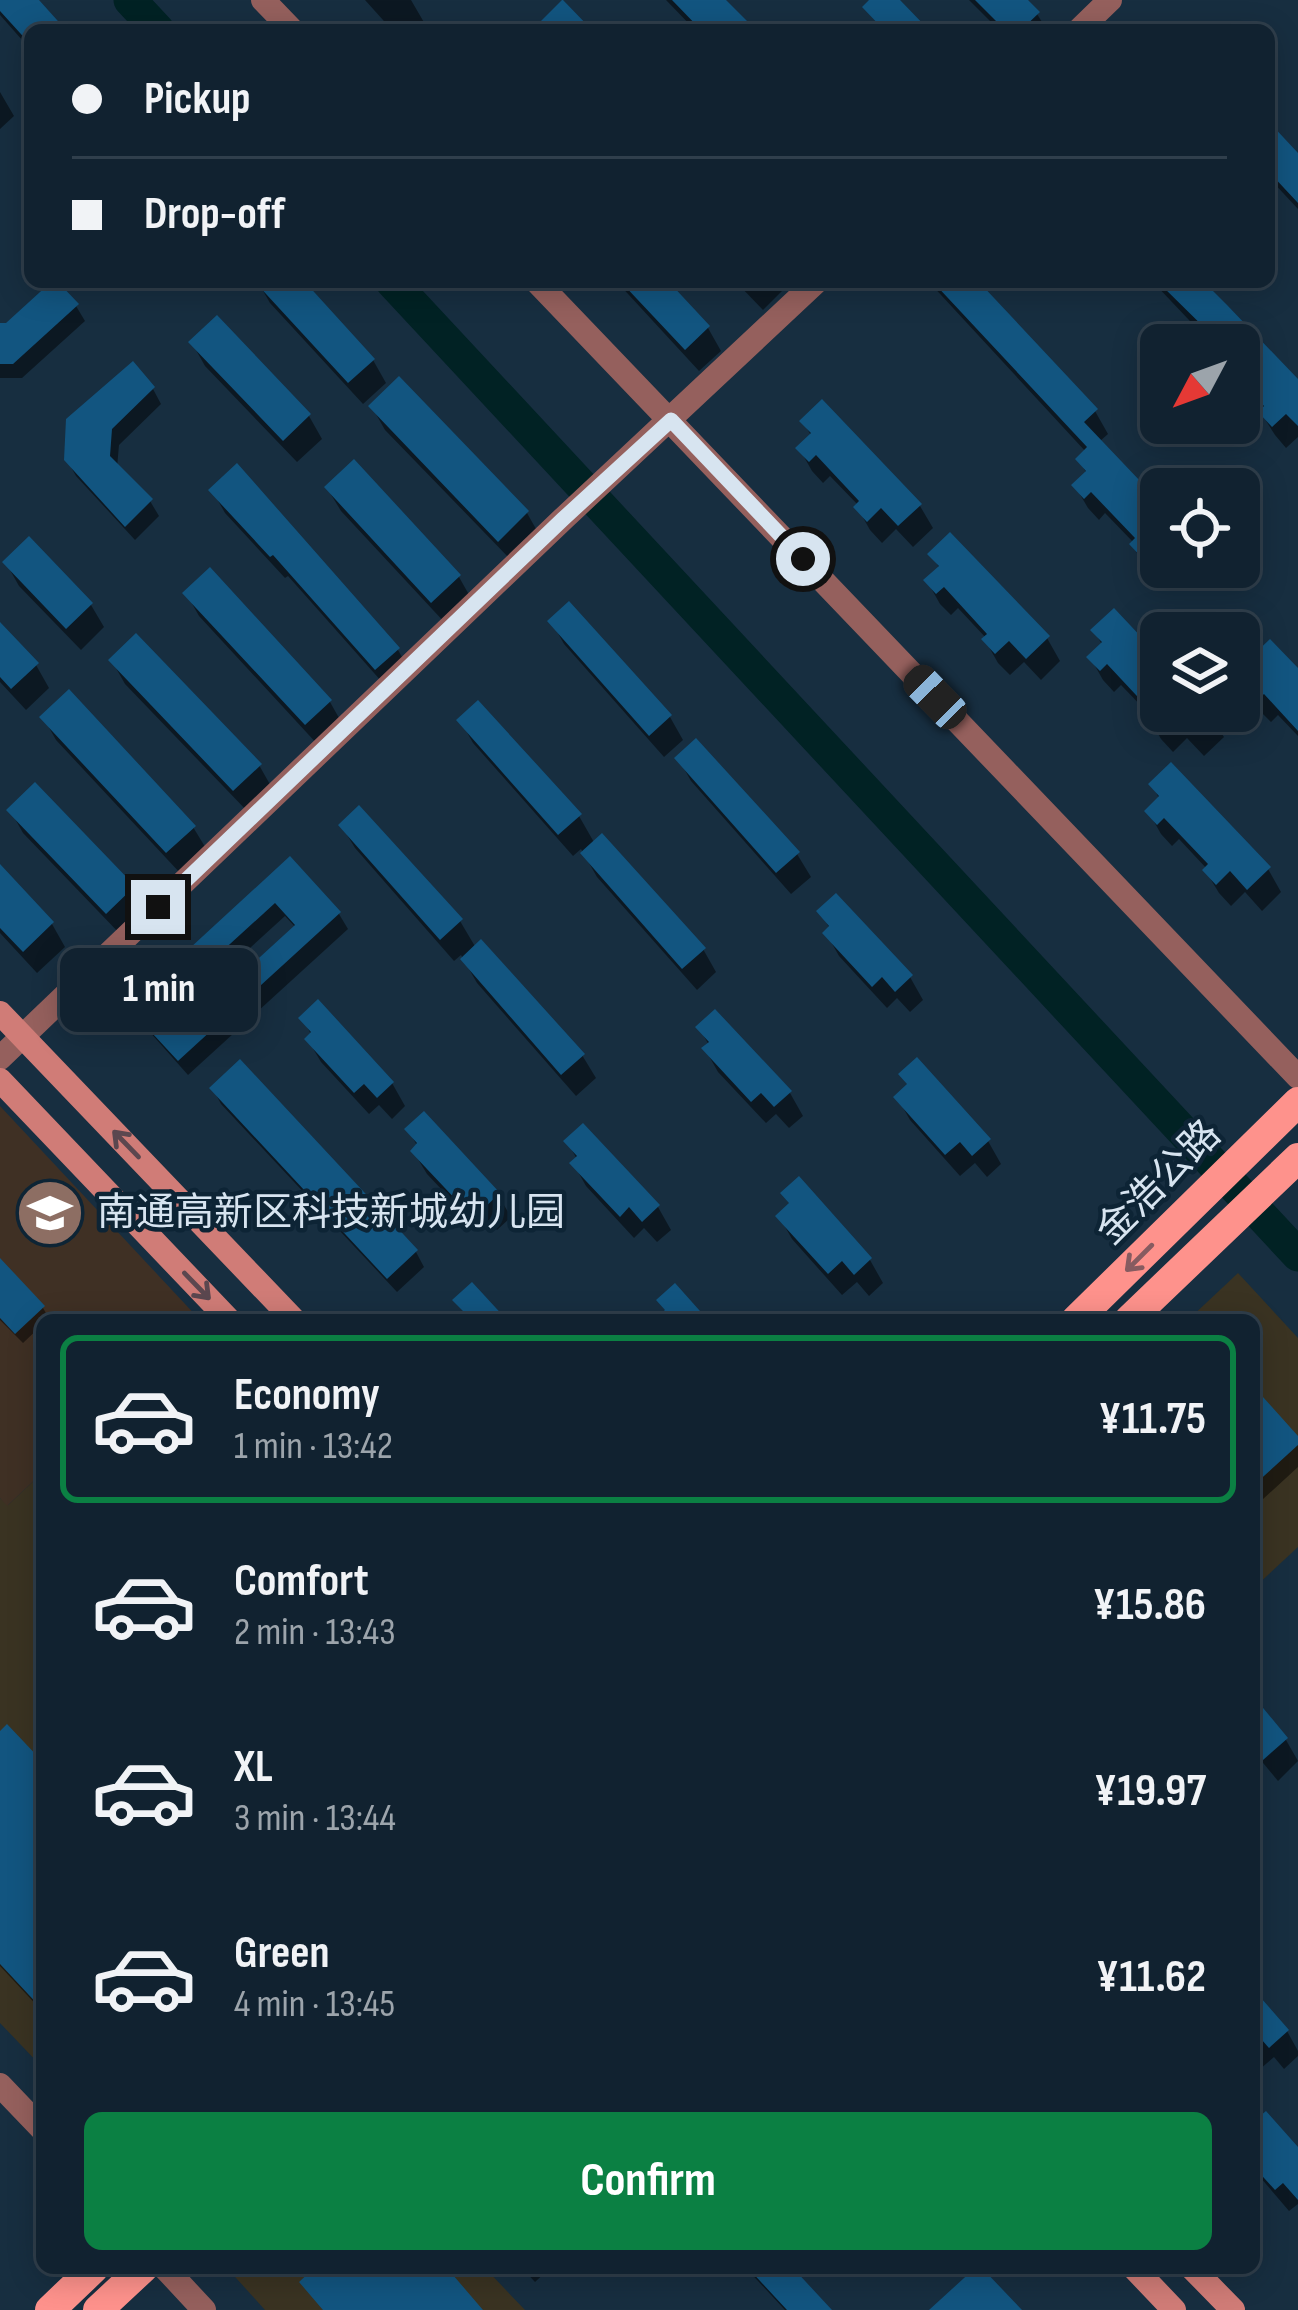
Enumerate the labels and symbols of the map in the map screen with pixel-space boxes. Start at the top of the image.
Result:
north arrow [1140,324,1260,444]
route start [776,532,830,586]
car [897,659,973,735]
route end [131,880,185,934]
callout: 1 min [59,949,257,1033]
street label: 金浩公路 [1087,1111,1231,1255]
one-way arrow [113,1130,141,1159]
school or university icon: 南通高新区科技新城幼儿园 [15,1178,85,1248]
place label: 南通高新区科技新城幼儿园 [97,1190,565,1237]
one-way arrow [1125,1243,1153,1272]
one-way arrow [183,1271,211,1300]

